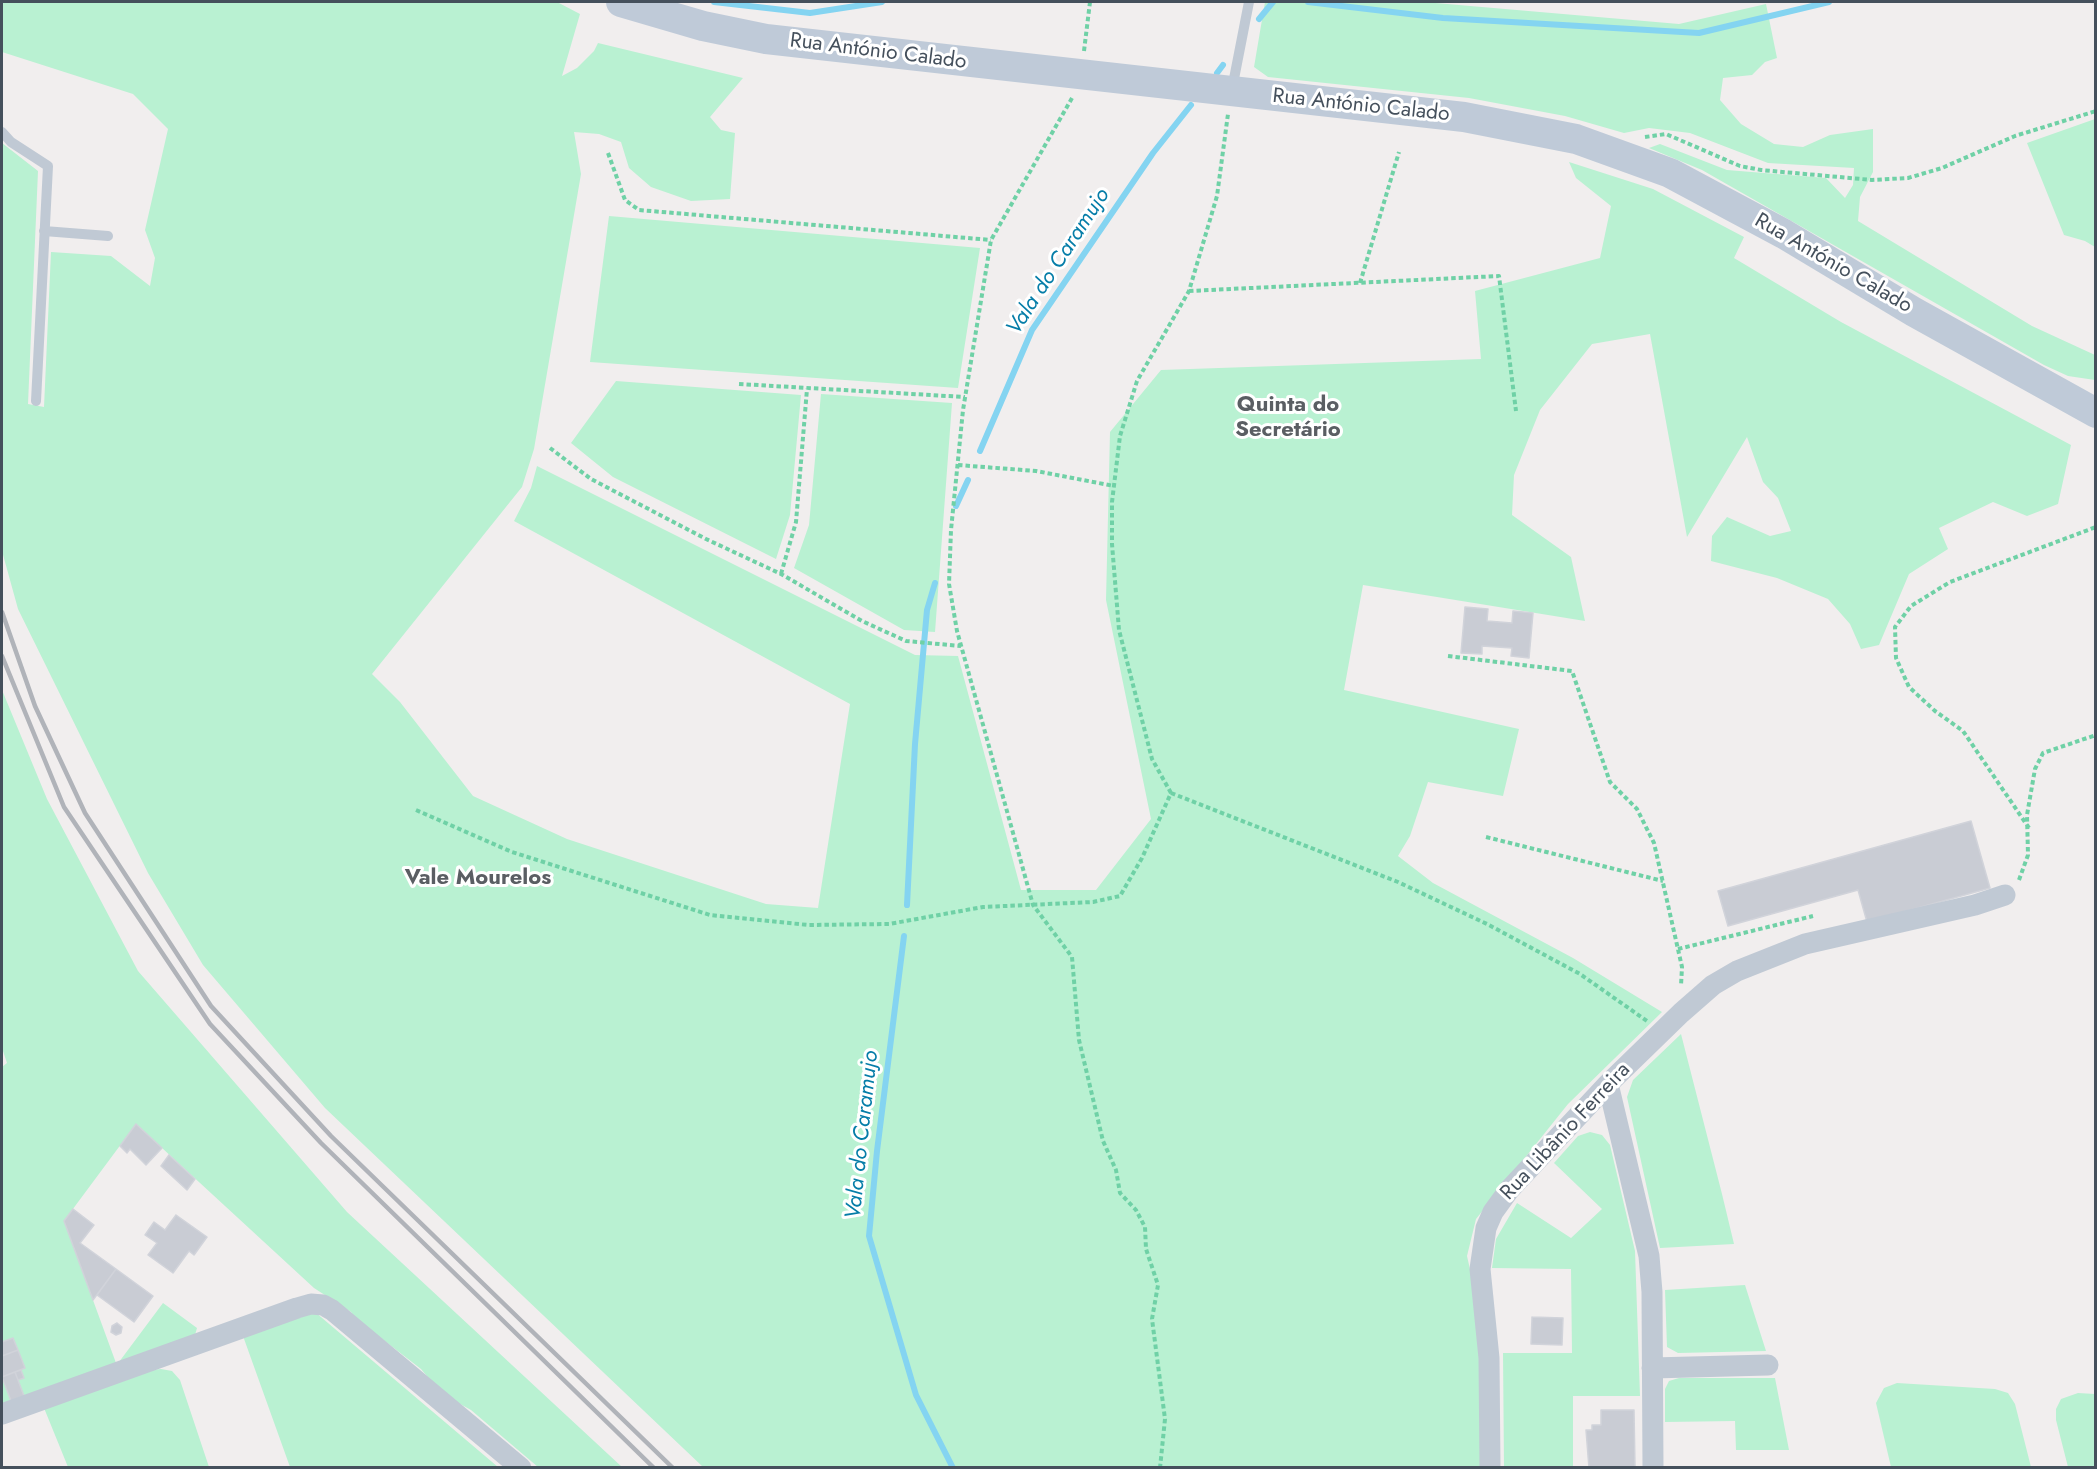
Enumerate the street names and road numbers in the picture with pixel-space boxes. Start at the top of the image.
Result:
street label: Rua António Calado [788,29,968,75]
street label: Rua António Calado [1271,84,1451,128]
street label: Rua António Calado [1750,209,1916,319]
street label: Rua Libânio Ferreira [1496,1058,1636,1206]

